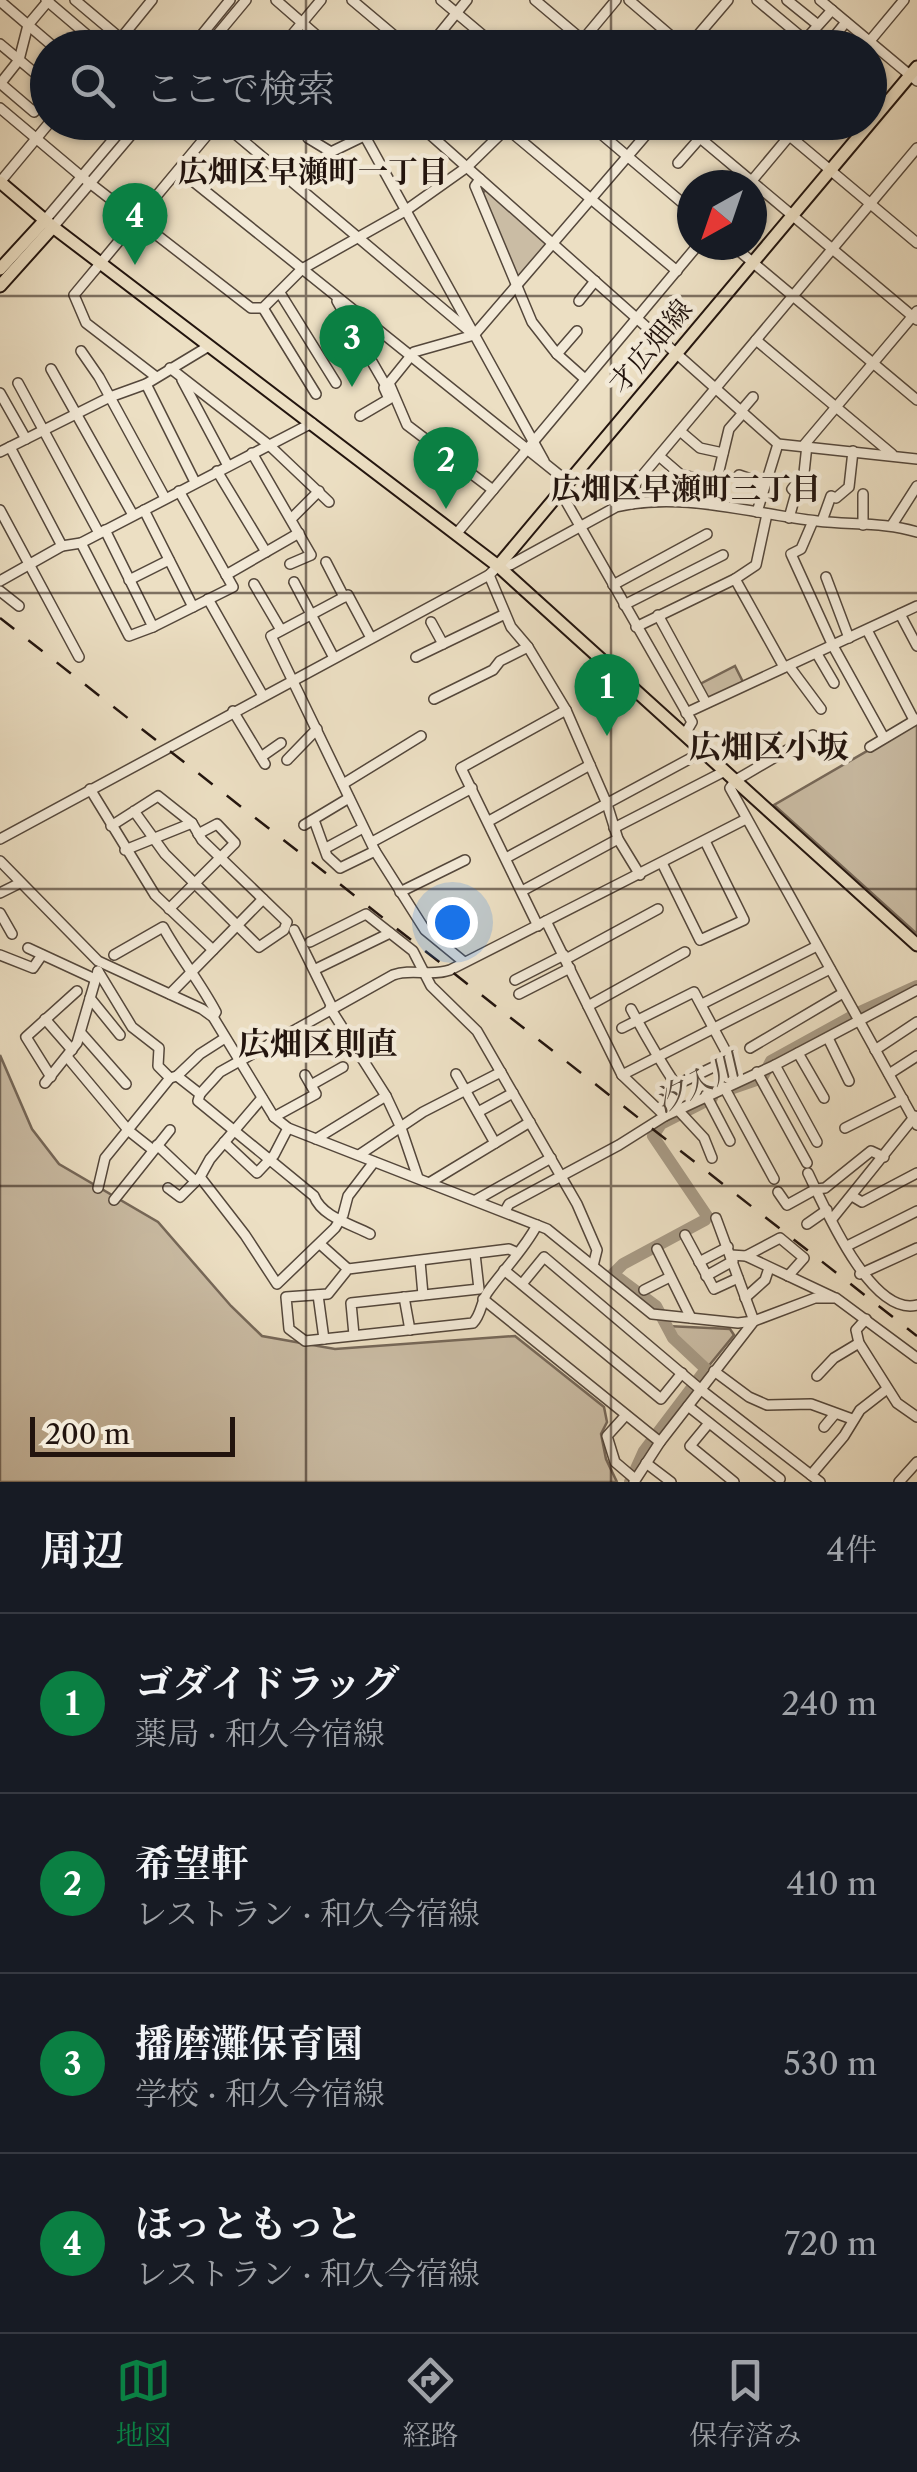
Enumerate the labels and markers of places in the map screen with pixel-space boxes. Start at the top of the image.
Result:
pin: 4 [102,182,168,265]
pin: 3 [320,304,384,387]
pin: 2 [414,426,478,509]
pin: 1 [574,654,640,736]

